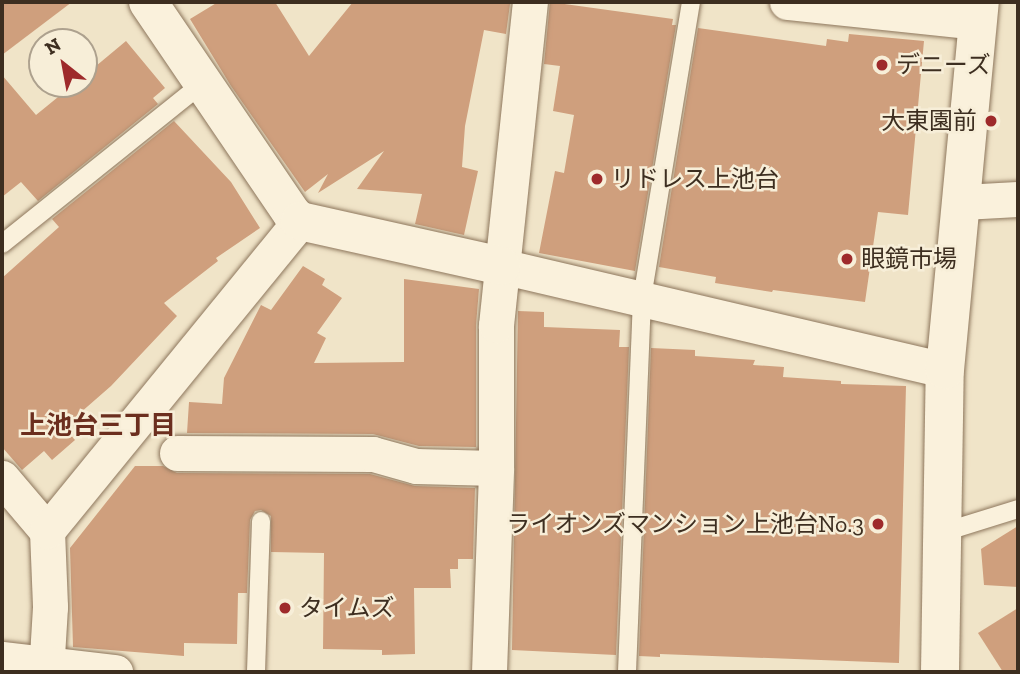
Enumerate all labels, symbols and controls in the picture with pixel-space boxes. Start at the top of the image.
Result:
north arrow [28,28,98,98]
text: N [41,33,65,60]
place label: デニーズ [896,51,992,79]
marker: デニーズ [874,57,890,73]
place label: 大東園前 [881,107,977,135]
marker: 大東園前 [983,113,999,129]
place label: リドレス上池台 [611,165,779,193]
marker: リドレス上池台 [589,171,605,187]
place label: 眼鏡市場 [861,245,957,273]
marker: 眼鏡市場 [839,251,855,267]
district label: 上池台三丁目 [20,410,176,442]
place label: ライオンズマンション上池台No.3 [506,510,864,538]
marker: ライオンズマンション上池台No.3 [870,516,886,532]
place label: タイムズ [299,594,395,622]
marker: タイムズ [277,600,293,616]

